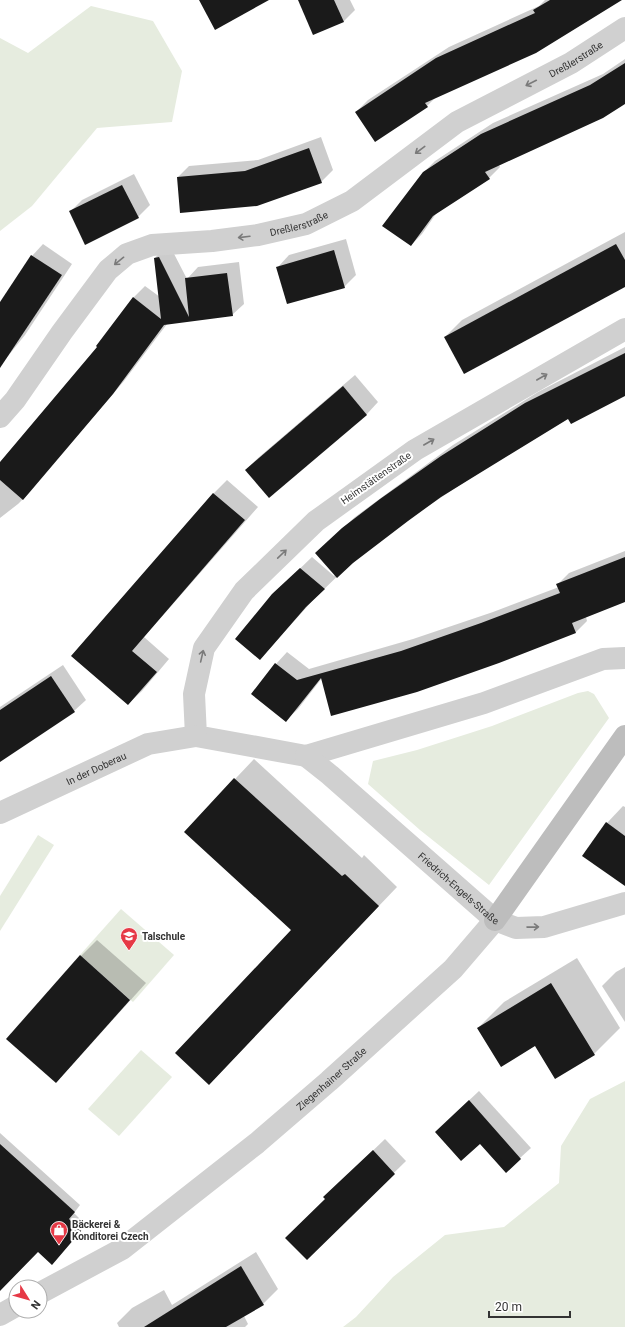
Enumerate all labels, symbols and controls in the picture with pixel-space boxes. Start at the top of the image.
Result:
street label: Dreßlerstraße [547,39,605,79]
one-way arrow [525,80,537,87]
one-way arrow [414,145,425,154]
street label: Dreßlerstraße [269,209,330,238]
one-way arrow [238,233,251,241]
one-way arrow [113,257,124,266]
one-way arrow [536,372,548,380]
one-way arrow [423,437,435,445]
street label: Heimstättenstraße [339,450,413,506]
one-way arrow [277,550,287,559]
one-way arrow [199,650,207,663]
street label: In der Doberau [64,750,128,787]
street label: Friedrich-Engels-Straße [416,850,500,926]
one-way arrow [526,924,539,931]
school or university icon: Talschule [119,926,139,951]
place label: Talschule [142,931,186,942]
street label: Ziegenhainer Straße [294,1045,368,1112]
place label: Bäckerei & Konditorei Czech [72,1219,149,1242]
shop icon: Bäckerei & Konditorei Czech [49,1220,69,1245]
north arrow [8,1279,48,1319]
scale bar [489,1293,570,1319]
text: N [28,1298,43,1312]
text: 20 m [495,1300,522,1314]

